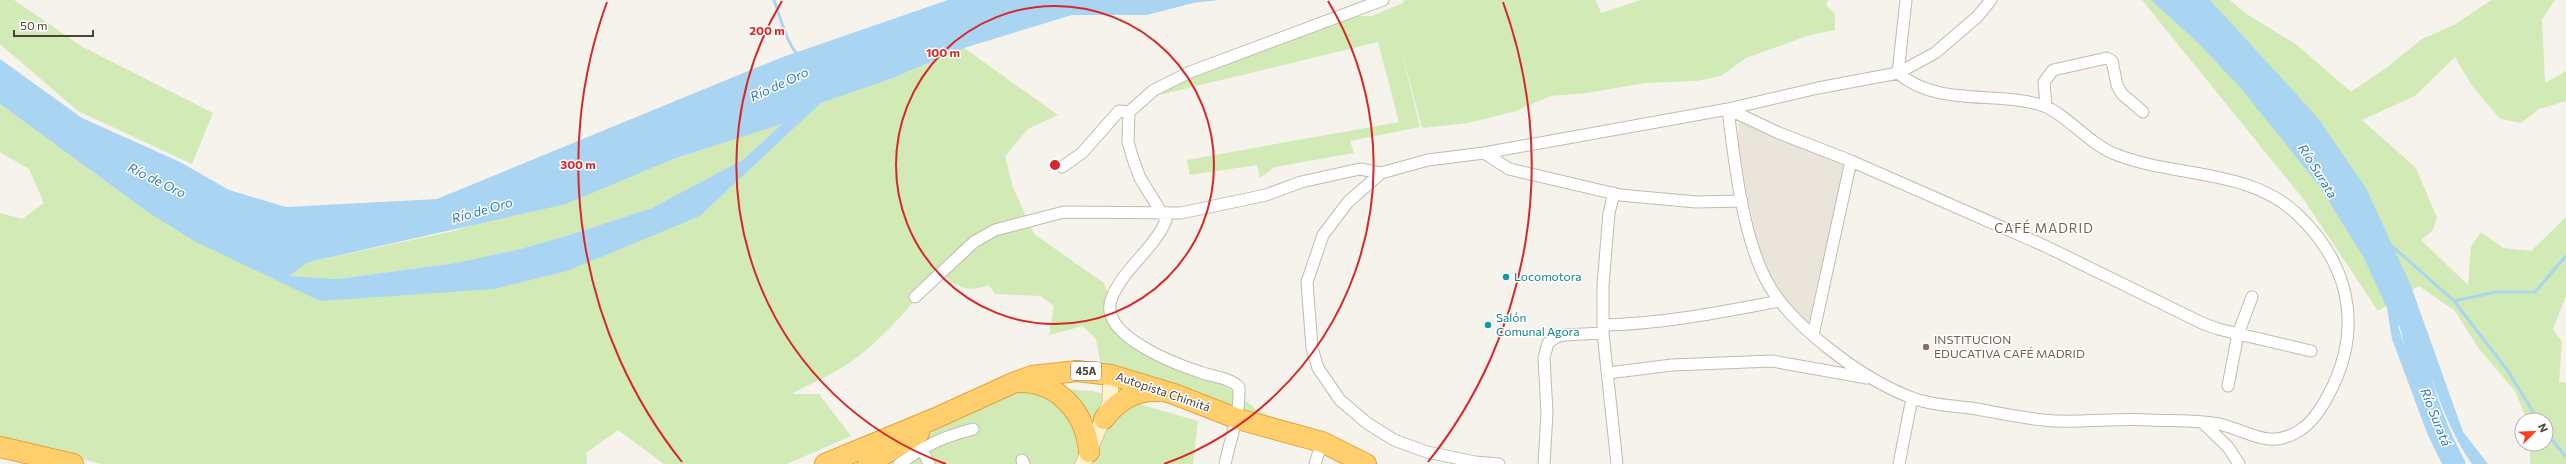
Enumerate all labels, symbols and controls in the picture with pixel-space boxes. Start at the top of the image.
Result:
scale bar [14,12,93,38]
text: 50 m [20,18,48,32]
text: 200 m [749,23,785,37]
text: 100 m [926,45,960,59]
water label: Río de Oro [747,63,811,104]
water label: Río Surata [2295,141,2341,201]
text: 300 m [560,157,596,171]
centre of rings [1048,158,1062,172]
water label: Río de Oro [125,159,189,201]
water label: Río de Oro [450,194,514,226]
district label: CAFÉ MADRID [1994,219,2094,236]
place label: Locomotora [1514,269,1582,283]
marker: Locomotora [1501,272,1511,282]
place label: Salón Comunal Agora [1496,310,1580,338]
marker: Salón Comunal Agora [1483,320,1493,330]
place label: INSTITUCION EDUCATIVA CAFÉ MADRID [1934,332,2085,360]
marker: INSTITUCION EDUCATIVA CAFÉ MADRID [1921,342,1931,352]
road number: 45A [1071,362,1101,380]
street label: Autopista Chimitá [1114,368,1212,414]
water label: Río Suratá [2417,386,2455,449]
north arrow [2514,412,2554,452]
text: N [2536,421,2551,434]

